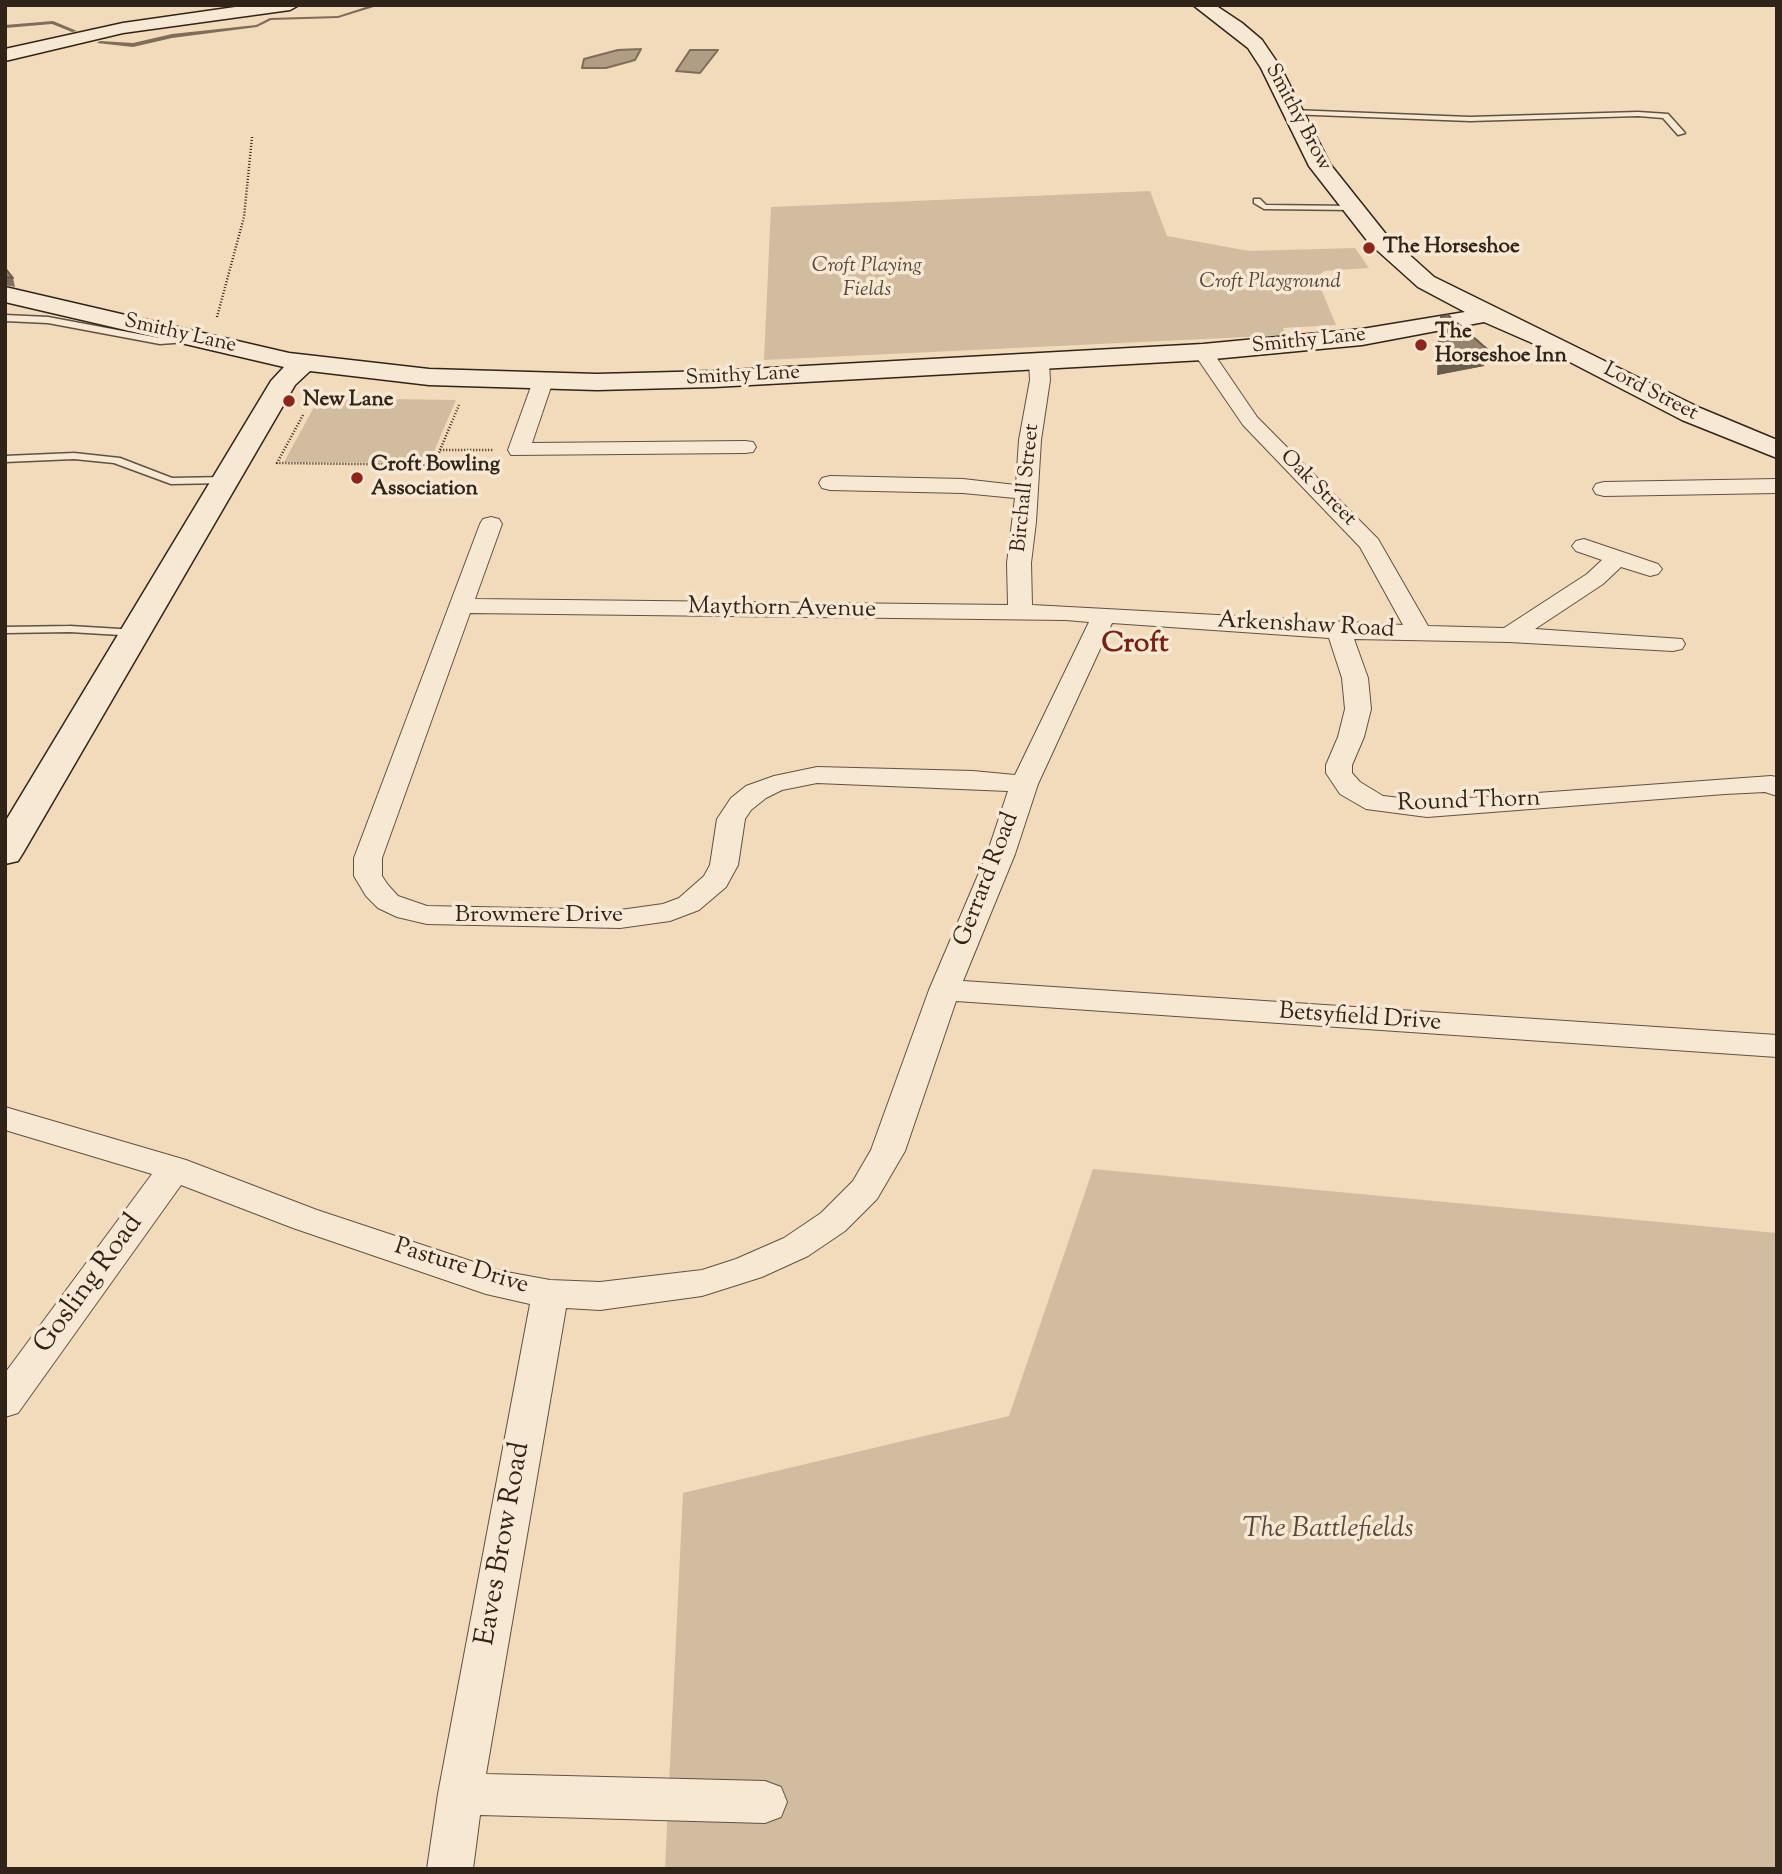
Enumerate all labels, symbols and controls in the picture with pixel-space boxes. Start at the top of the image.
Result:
street label: Smithy Brow [1258,60,1336,176]
place label: The Horseshoe [1383,235,1520,261]
marker: The Horseshoe [1361,240,1377,256]
park label: Croft Playing Fields [812,254,922,304]
park label: Croft Playground [1199,270,1341,296]
street label: Smithy Lane [121,310,239,360]
place label: The Horseshoe Inn [1435,320,1567,370]
street label: Smithy Lane [1251,323,1367,361]
marker: The Horseshoe Inn [1413,337,1429,353]
street label: Lord Street [1599,358,1701,428]
street label: Smithy Lane [685,361,801,393]
place label: New Lane [303,388,393,414]
marker: New Lane [281,393,297,409]
street label: Birchall Street [1008,423,1046,553]
street label: Oak Street [1274,446,1360,532]
place label: Croft Bowling Association [371,453,500,503]
marker: Croft Bowling Association [349,470,365,486]
street label: Maythorn Avenue [688,594,876,626]
street label: Arkenshaw Road [1217,608,1395,646]
district label: Croft [1101,629,1169,663]
street label: Round Thorn [1397,786,1541,820]
street label: Gerrard Road [949,809,1027,951]
street label: Browmere Drive [455,903,623,931]
street label: Betsyfield Drive [1278,999,1442,1039]
street label: Gosling Road [28,1209,152,1361]
street label: Pasture Drive [390,1234,532,1302]
street label: Eaves Brow Road [471,1440,539,1648]
park label: The Battlefields [1242,1514,1414,1548]

